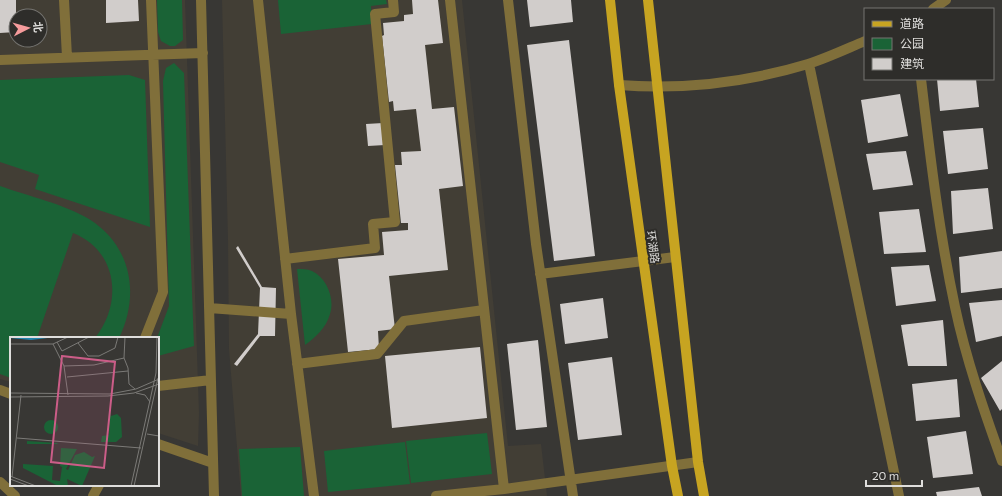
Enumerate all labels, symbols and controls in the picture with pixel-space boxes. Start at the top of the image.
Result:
north arrow [8,8,48,48]
legend [864,8,994,80]
text: 道路 [900,16,924,30]
text: 北 [31,21,45,33]
text: 公园 [900,36,924,50]
text: 建筑 [900,56,924,70]
street label: 环湖路 [645,230,662,264]
inset map [10,337,159,486]
scale bar [866,462,922,488]
text: 20 m [872,468,899,482]

